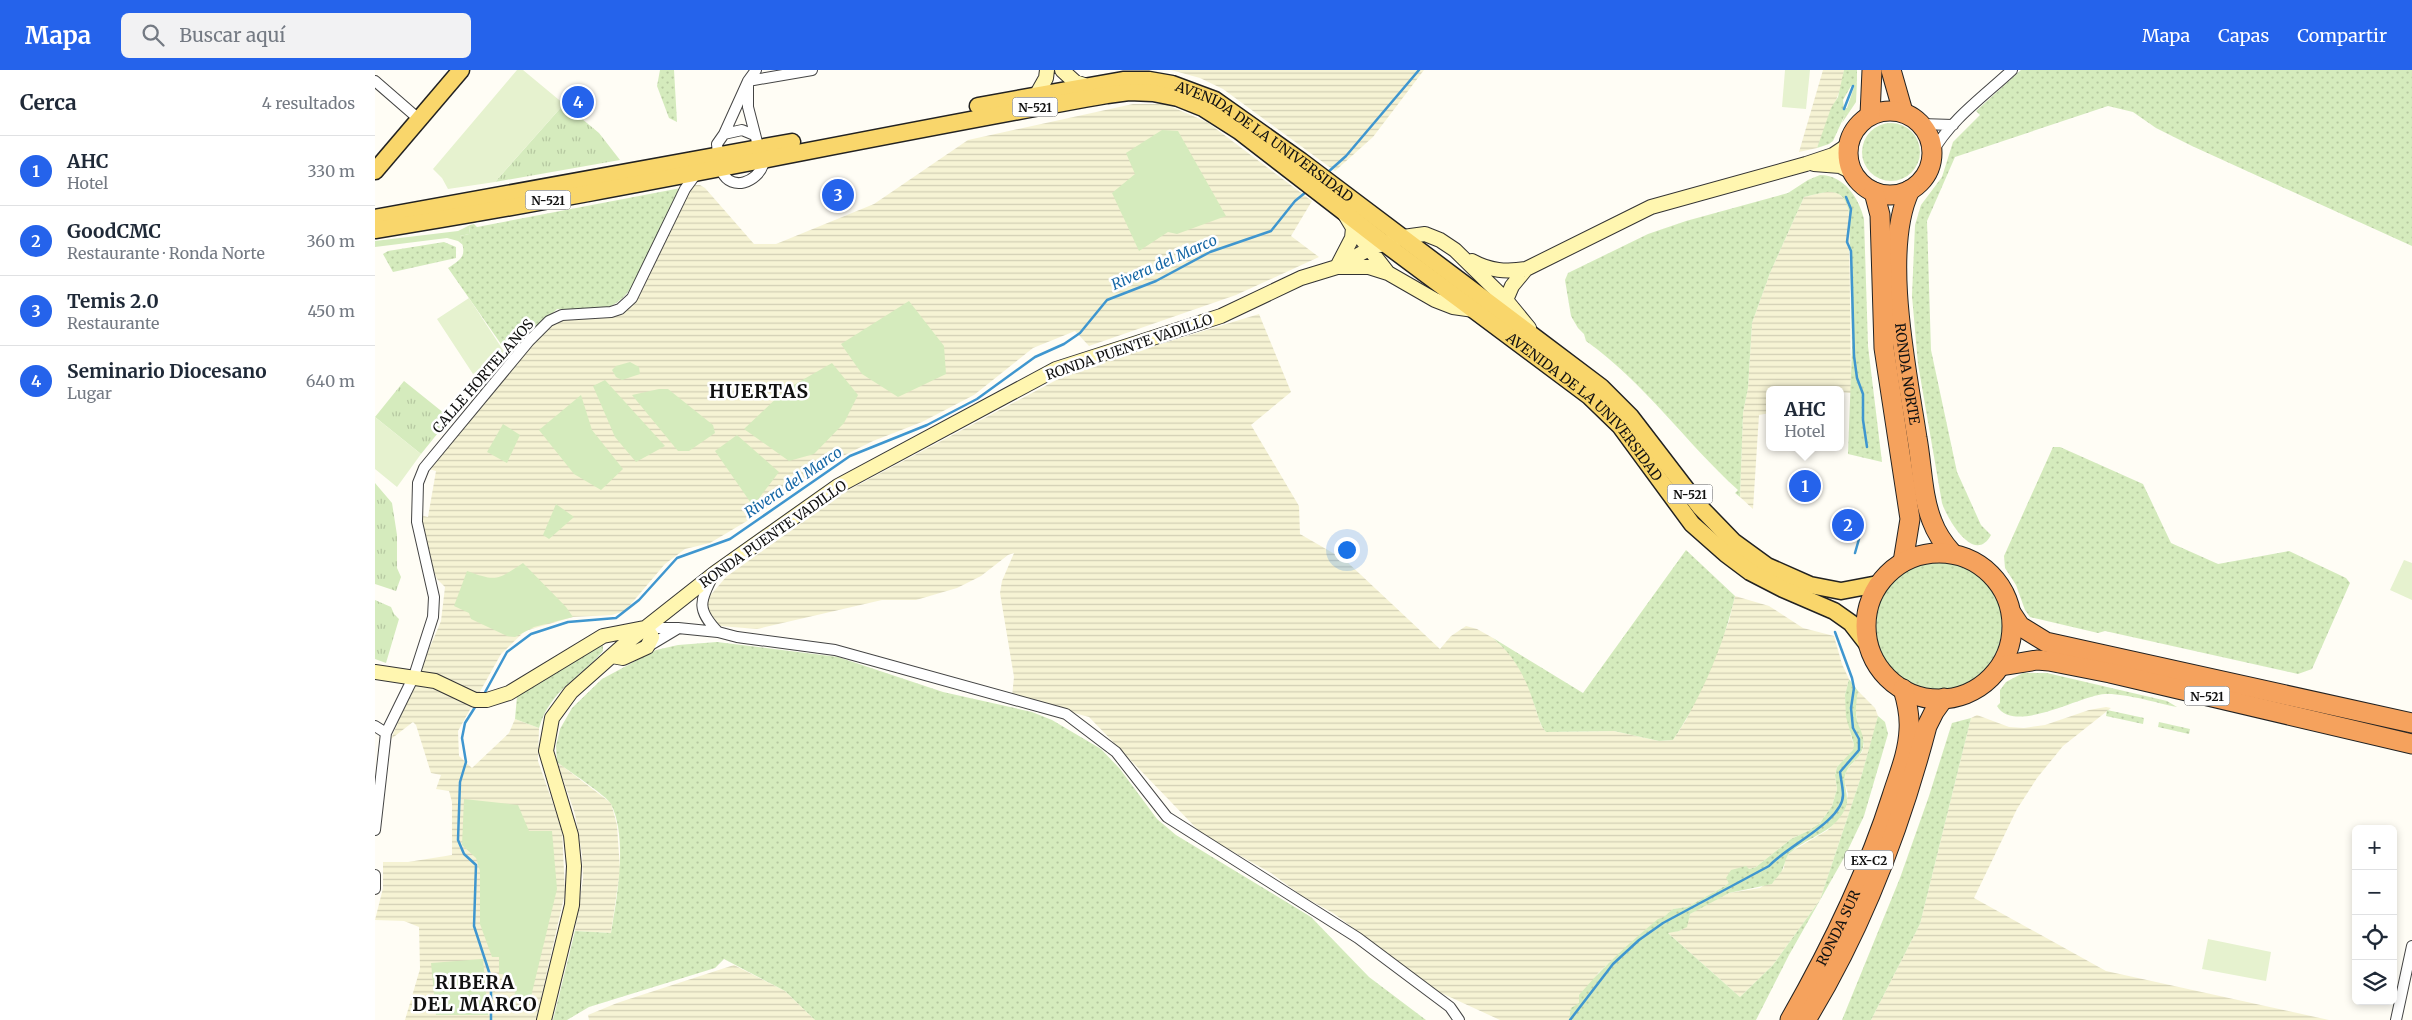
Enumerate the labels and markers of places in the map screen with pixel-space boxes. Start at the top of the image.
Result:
pin: 4 [562,83,594,121]
pin: 3 [822,176,854,214]
pin: 1 [1789,467,1821,505]
pin: 2 [1832,506,1864,544]

